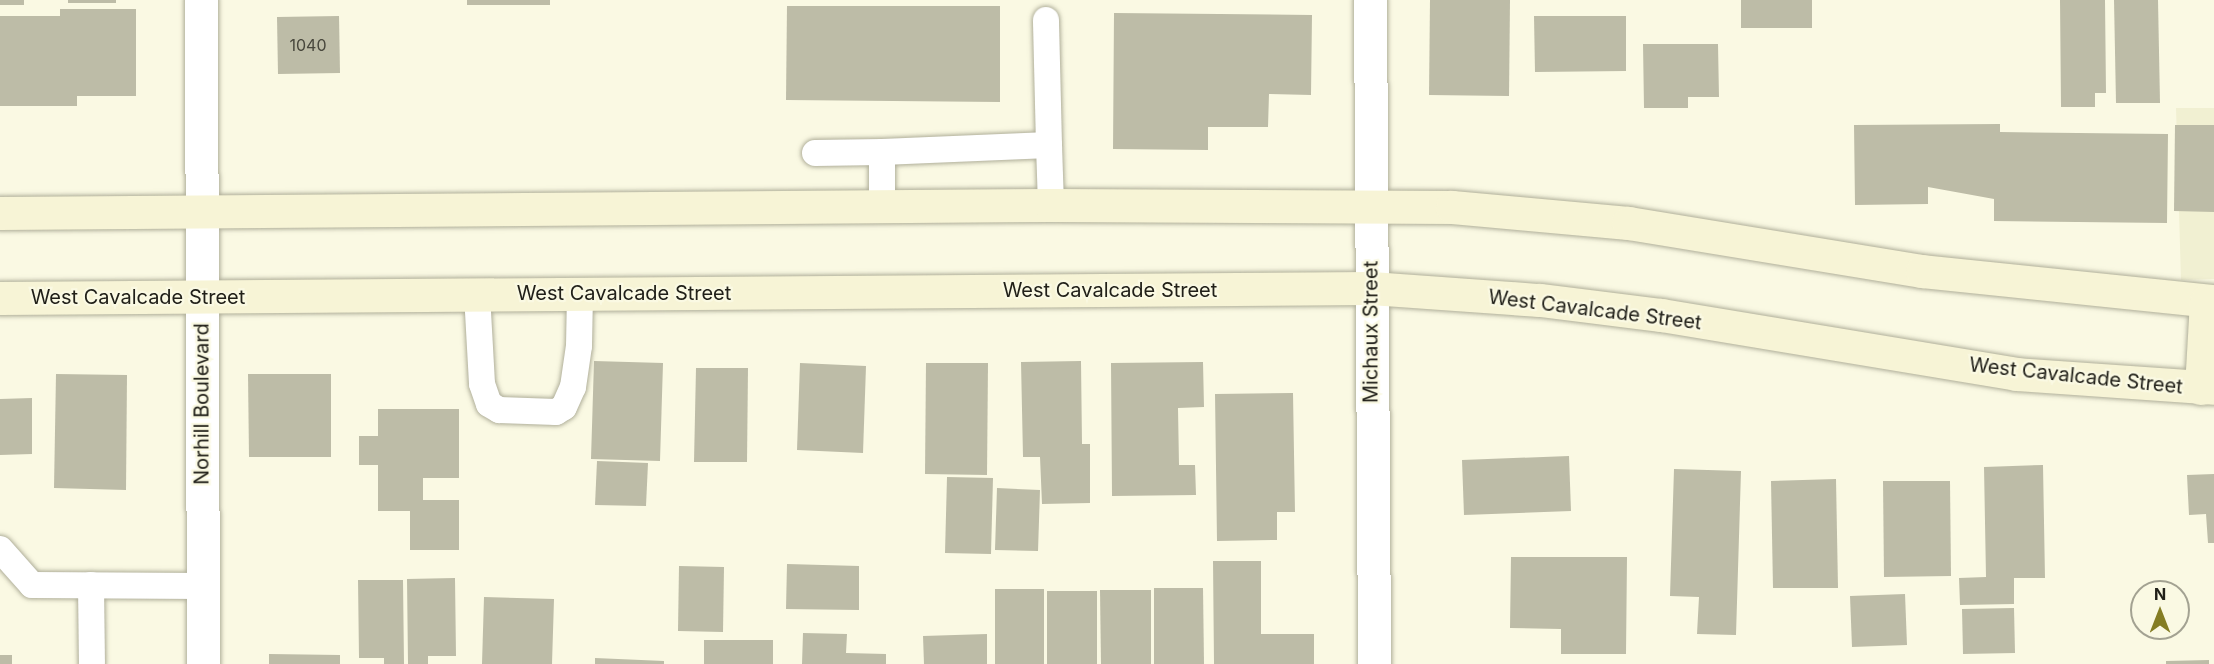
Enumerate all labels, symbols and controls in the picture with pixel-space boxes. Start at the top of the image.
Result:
house number: 1040 [289,35,327,55]
street label: Michaux Street [1359,261,1383,403]
street label: West Cavalcade Street [1003,278,1217,302]
street label: West Cavalcade Street [517,281,731,305]
street label: West Cavalcade Street [31,285,245,309]
street label: West Cavalcade Street [1487,285,1703,335]
street label: Norhill Boulevard [190,323,214,485]
street label: West Cavalcade Street [1968,353,2184,399]
north arrow [2130,580,2190,640]
text: N [2154,584,2166,604]

